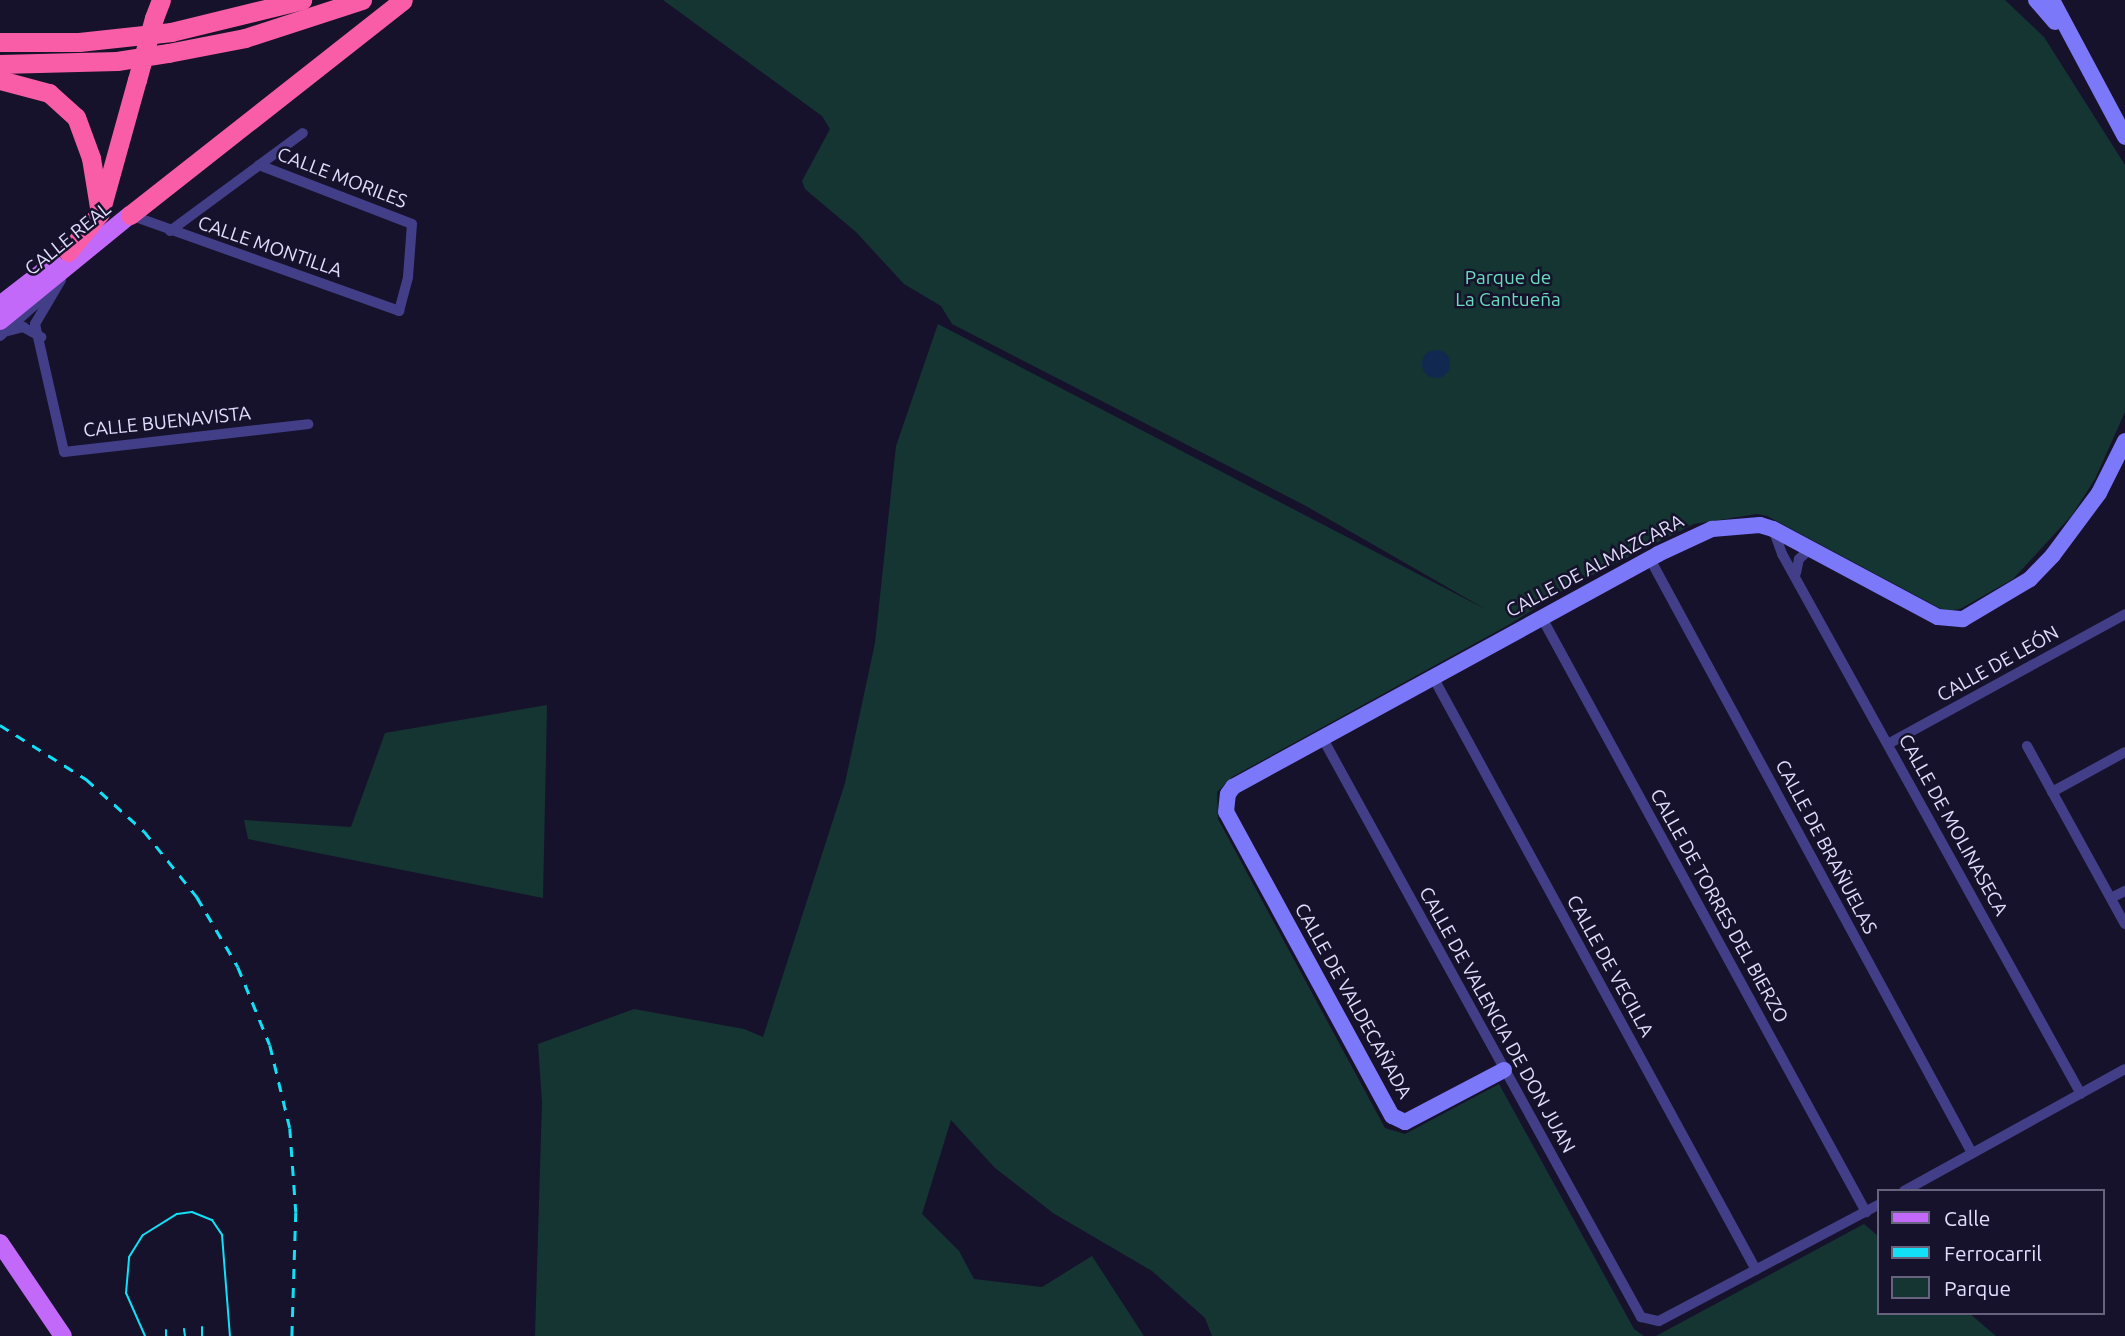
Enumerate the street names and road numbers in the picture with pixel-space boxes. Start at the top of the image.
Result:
street label: CALLE MORILES [274,143,410,213]
street label: CALLE REAL [21,198,115,280]
street label: CALLE MONTILLA [195,212,345,282]
street label: CALLE BUENAVISTA [82,402,252,442]
street label: CALLE DE ALMAZCARA [1502,509,1688,623]
street label: CALLE DE LEÓN [1933,621,2063,707]
street label: CALLE DE MOLINASECA [1894,730,2012,920]
street label: CALLE DE BRAÑUELAS [1770,756,1882,938]
street label: CALLE DE TORRES DEL BIERZO [1645,785,1793,1027]
street label: CALLE DE VALENCIA DE DON JUAN [1414,883,1580,1157]
street label: CALLE DE VECILLA [1562,891,1658,1041]
street label: CALLE DE VALDECAÑADA [1290,899,1416,1103]

